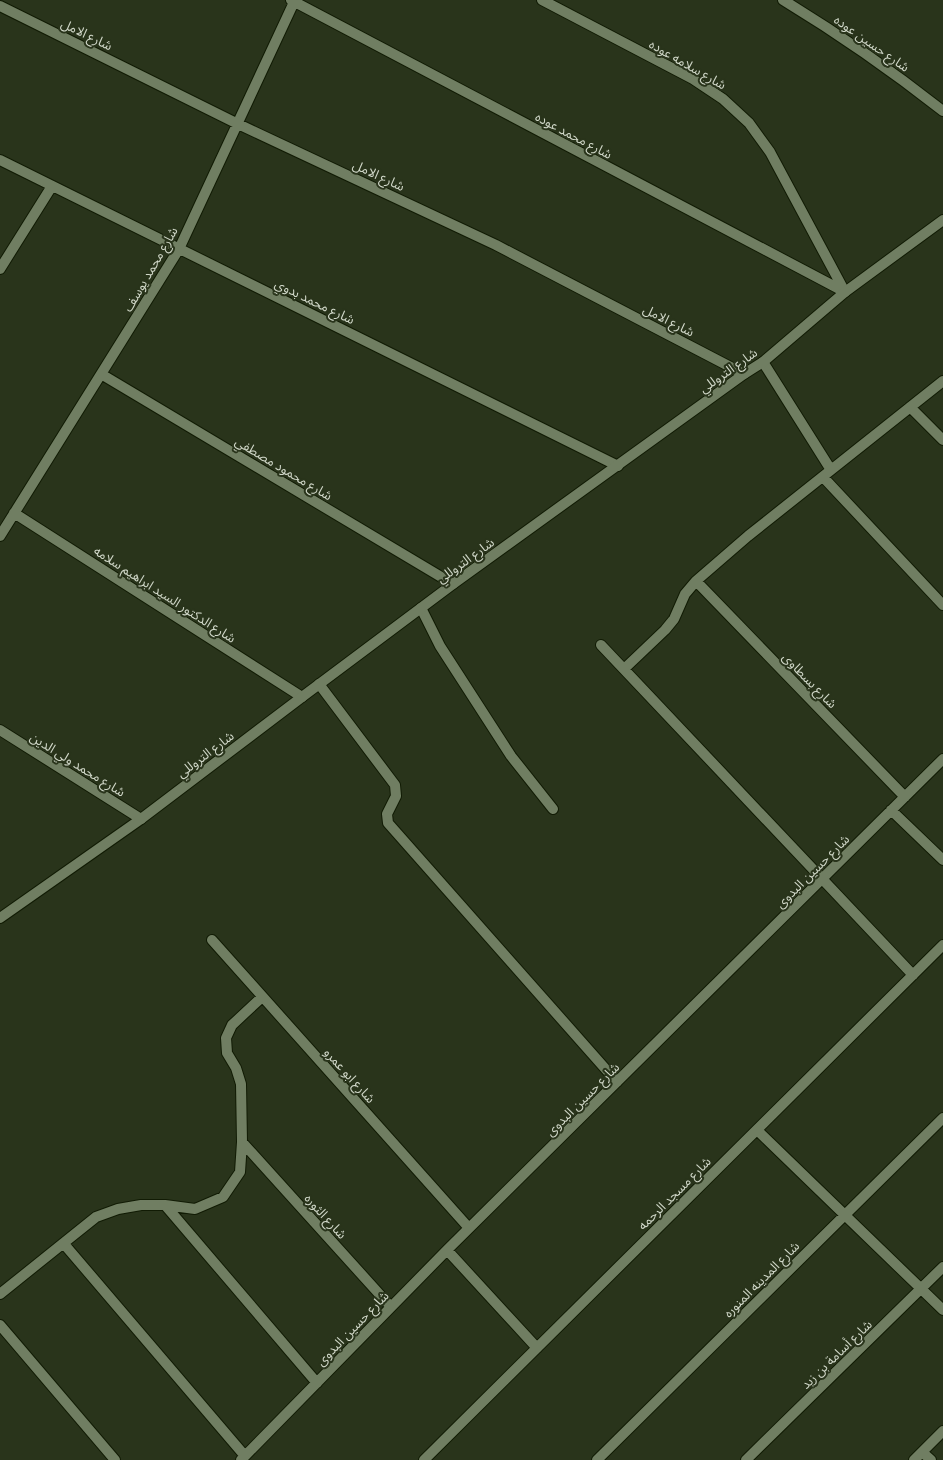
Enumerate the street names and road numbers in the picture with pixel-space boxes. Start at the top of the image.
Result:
street label: شارع حسين عوده [829,11,913,77]
street label: شارع الامل [57,15,115,56]
street label: شارع سلامه عوده [645,35,729,95]
street label: شارع محمد عوده [531,108,615,165]
street label: شارع الامل [349,156,407,197]
street label: شارع محمد يوسف [119,224,183,316]
street label: شارع محمد بدوي [271,275,358,330]
street label: شارع الامل [639,300,697,342]
street label: شارع التروللي [696,344,762,398]
street label: شارع محمود مصطفي [231,433,335,506]
street label: شارع التروللي [433,534,499,589]
street label: شارع الدكتور السيد ابراهيم سلامه [89,542,239,648]
street label: شارع بسطاوى [777,649,841,713]
street label: شارع التروللي [173,727,239,783]
street label: شارع محمد ولي الدين [26,728,129,802]
street label: شارع حسين البدوى [772,831,854,913]
street label: شارع ابو عمرو [319,1044,379,1108]
street label: شارع حسين البدوى [542,1059,624,1141]
street label: شارع مسجد الرحمه [634,1153,716,1235]
street label: شارع الثوره [299,1190,350,1244]
street label: شارع المدينه المنوره [720,1238,804,1322]
street label: شارع حسين البدوى [312,1287,394,1371]
street label: شارع أسامة بن زيد [797,1316,877,1394]

